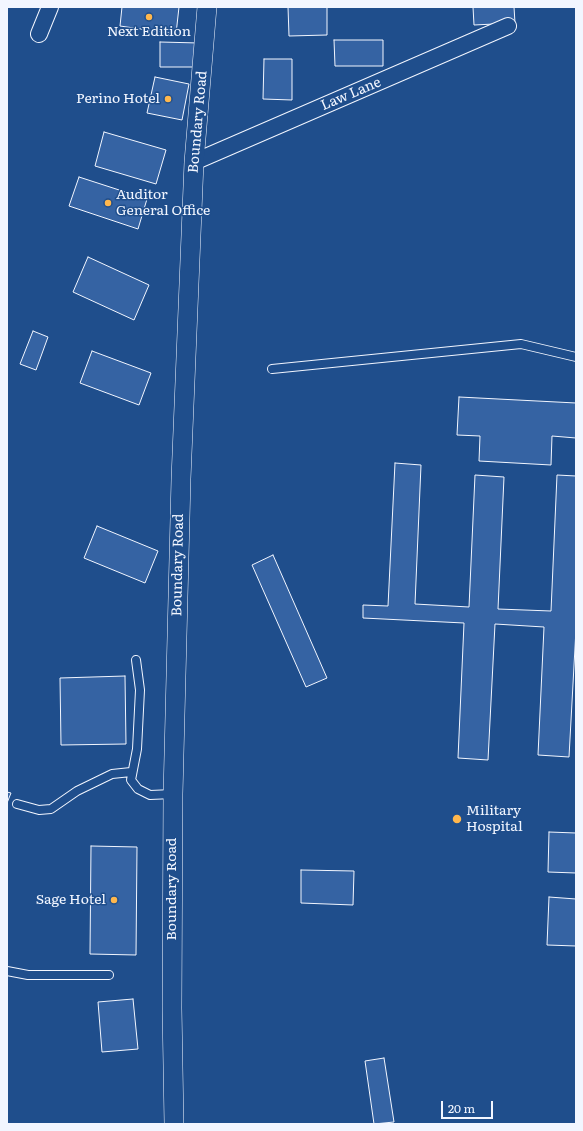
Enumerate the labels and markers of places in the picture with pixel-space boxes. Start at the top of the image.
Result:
marker: Next Edition [144,12,154,22]
place label: Next Edition [107,24,191,40]
place label: Perino Hotel [76,91,160,107]
marker: Perino Hotel [163,94,173,104]
place label: Auditor General Office [116,187,210,220]
marker: Auditor General Office [103,198,113,208]
place label: Military Hospital [466,803,523,836]
marker: Military Hospital [451,813,463,825]
place label: Sage Hotel [36,892,106,908]
marker: Sage Hotel [109,895,119,905]

